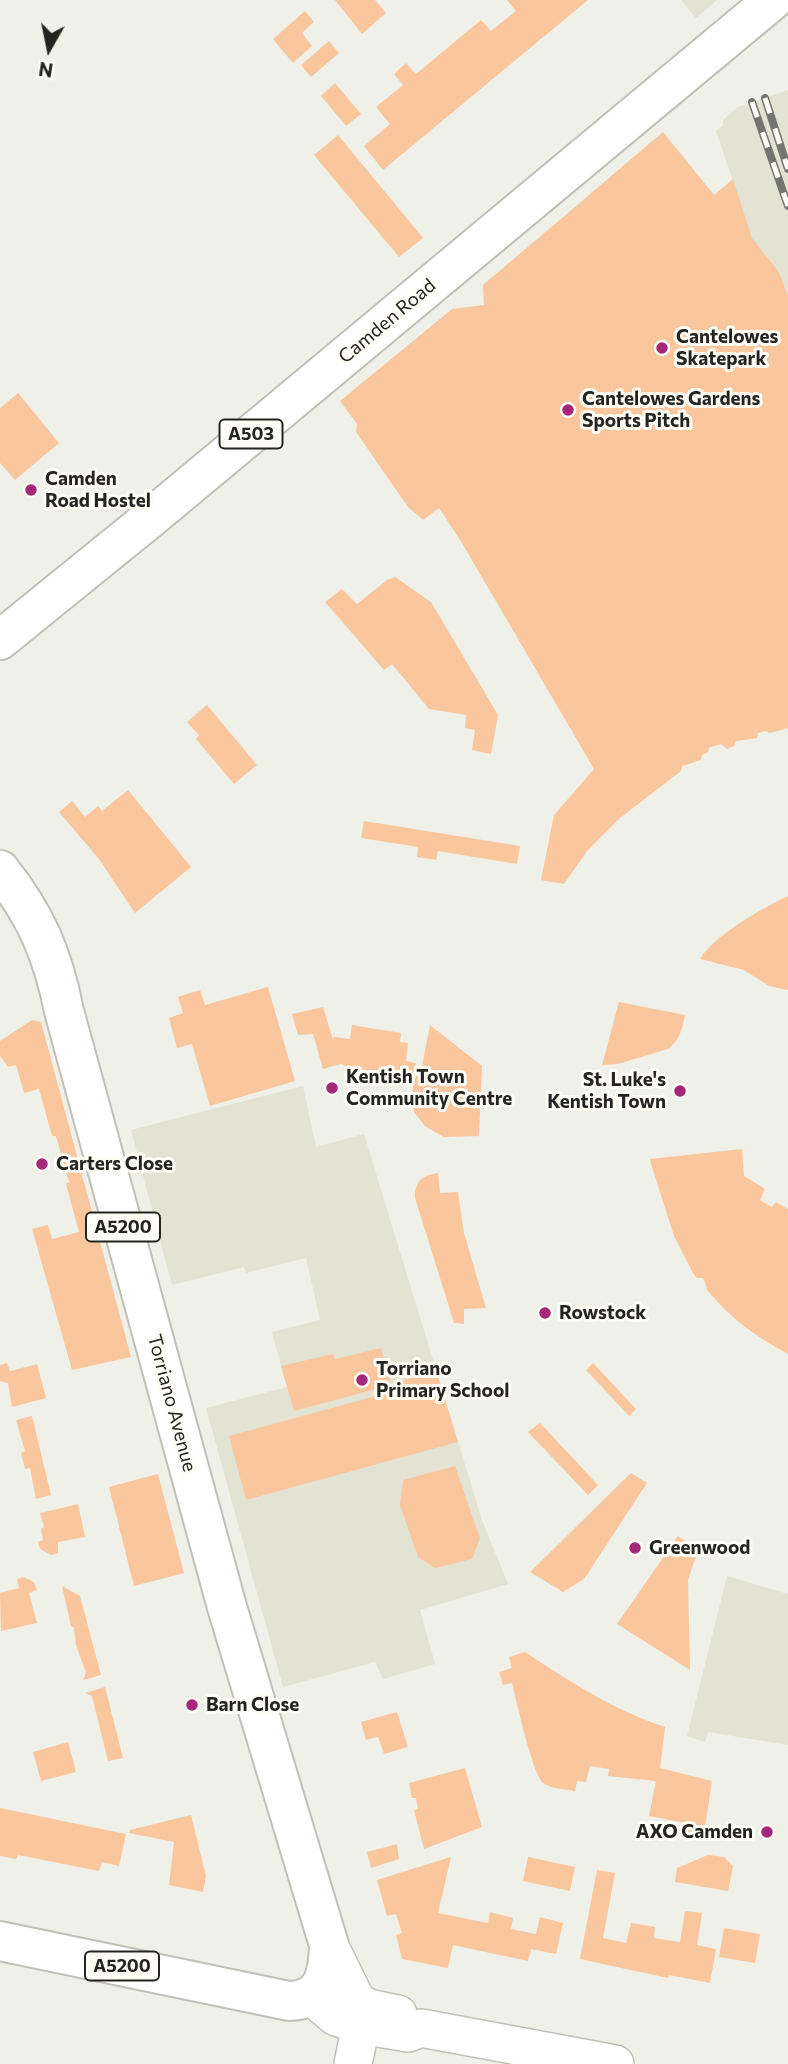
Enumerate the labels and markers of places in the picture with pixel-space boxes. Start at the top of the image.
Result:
place label: Cantelowes Skatepark [676,326,778,370]
marker: Cantelowes Skatepark [654,340,670,356]
place label: Cantelowes Gardens Sports Pitch [582,388,760,432]
marker: Cantelowes Gardens Sports Pitch [560,402,576,418]
place label: Camden Road Hostel [45,468,151,512]
marker: Camden Road Hostel [23,482,39,498]
place label: Kentish Town Community Centre [346,1066,512,1110]
place label: St. Luke's Kentish Town [547,1069,666,1113]
marker: Kentish Town Community Centre [324,1080,340,1096]
marker: St. Luke's Kentish Town [672,1083,688,1099]
place label: Carters Close [56,1153,173,1175]
marker: Carters Close [34,1156,50,1172]
place label: Rowstock [559,1302,646,1324]
marker: Rowstock [537,1305,553,1321]
place label: Torriano Primary School [376,1358,509,1402]
marker: Torriano Primary School [354,1372,370,1388]
place label: Greenwood [649,1537,750,1559]
marker: Greenwood [627,1540,643,1556]
place label: Barn Close [206,1694,299,1716]
marker: Barn Close [184,1697,200,1713]
place label: AXO Camden [636,1821,753,1843]
marker: AXO Camden [759,1824,775,1840]

